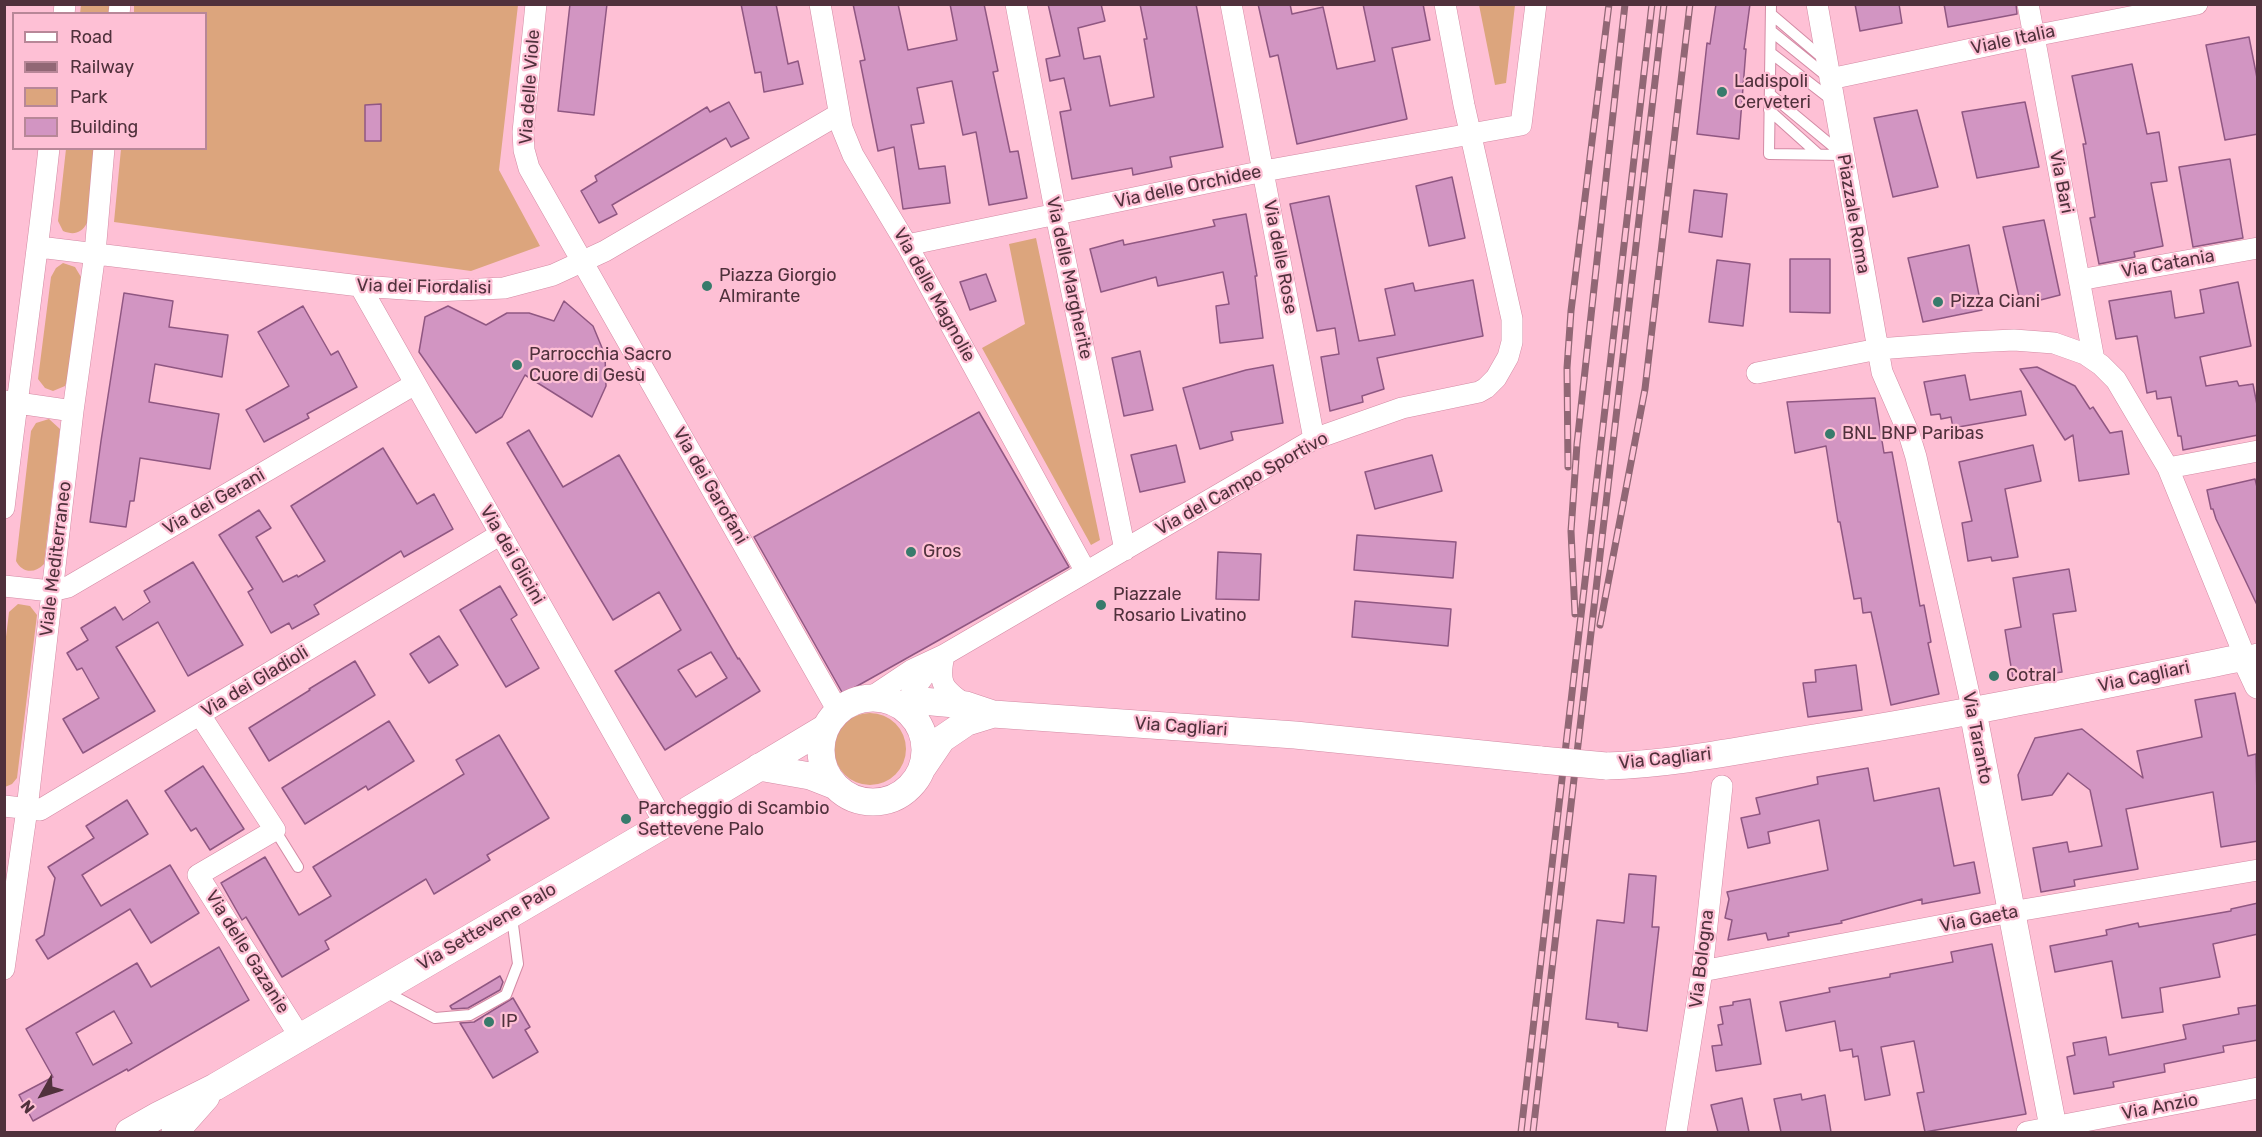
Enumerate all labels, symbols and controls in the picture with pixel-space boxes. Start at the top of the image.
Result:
legend [12,12,207,150]
street label: Viale Italia [1969,21,2057,59]
text: Road [70,26,113,48]
street label: Via delle Viole [515,29,545,145]
text: Railway [70,56,134,78]
place label: Ladispoli Cerveteri [1734,71,1811,113]
marker: Ladispoli Cerveteri [1715,85,1729,99]
text: Park [70,86,107,108]
text: Building [70,116,138,138]
street label: Via Bari [2044,149,2078,215]
street label: Piazzale Roma [1832,153,1874,275]
street label: Via delle Orchidee [1113,161,1263,213]
street label: Via delle Margherite [1041,195,1097,361]
street label: Via delle Rose [1258,198,1302,316]
street label: Via delle Magnolie [888,224,980,366]
street label: Via Catania [2120,245,2216,283]
place label: Piazza Giorgio Almirante [719,265,837,308]
street label: Via dei Fiordalisi [356,275,492,299]
marker: Piazza Giorgio Almirante [700,279,714,293]
place label: Pizza Ciani [1950,291,2040,313]
marker: Pizza Ciani [1931,295,1945,309]
place label: Parrocchia Sacro Cuore di Gesù [529,344,672,386]
marker: Parrocchia Sacro Cuore di Gesù [510,358,524,372]
place label: BNL BNP Paribas [1842,423,1984,445]
street label: Via dei Garofani [668,424,752,548]
marker: BNL BNP Paribas [1823,427,1837,441]
street label: Via del Campo Sportivo [1152,428,1332,540]
street label: Via dei Gerani [159,464,269,540]
street label: Viale Mediterraneo [36,480,76,638]
street label: Via dei Glicini [475,502,549,608]
place label: Gros [923,541,961,563]
marker: Gros [904,545,918,559]
place label: Piazzale Rosario Livatino [1113,584,1247,626]
marker: Piazzale Rosario Livatino [1094,598,1108,612]
street label: Via dei Gladioli [198,642,312,722]
street label: Via Cagliari [2096,657,2192,697]
place label: Cotral [2006,665,2056,687]
marker: Cotral [1987,669,2001,683]
street label: Via Taranto [1957,690,1997,786]
street label: Via Cagliari [1134,713,1228,741]
street label: Via Cagliari [1618,743,1712,775]
place label: Parcheggio di Scambio Settevene Palo [638,798,829,840]
marker: Parcheggio di Scambio Settevene Palo [619,812,633,826]
street label: Via Settevene Palo [414,878,560,976]
street label: Via delle Gazanie [200,886,294,1018]
street label: Via Gaeta [1938,901,2020,937]
street label: Via Bologna [1685,909,1719,1009]
place label: IP [501,1011,517,1033]
marker: IP [482,1015,496,1029]
north arrow [12,1065,72,1125]
street label: Via Anzio [2120,1089,2200,1125]
text: N [17,1096,39,1117]

